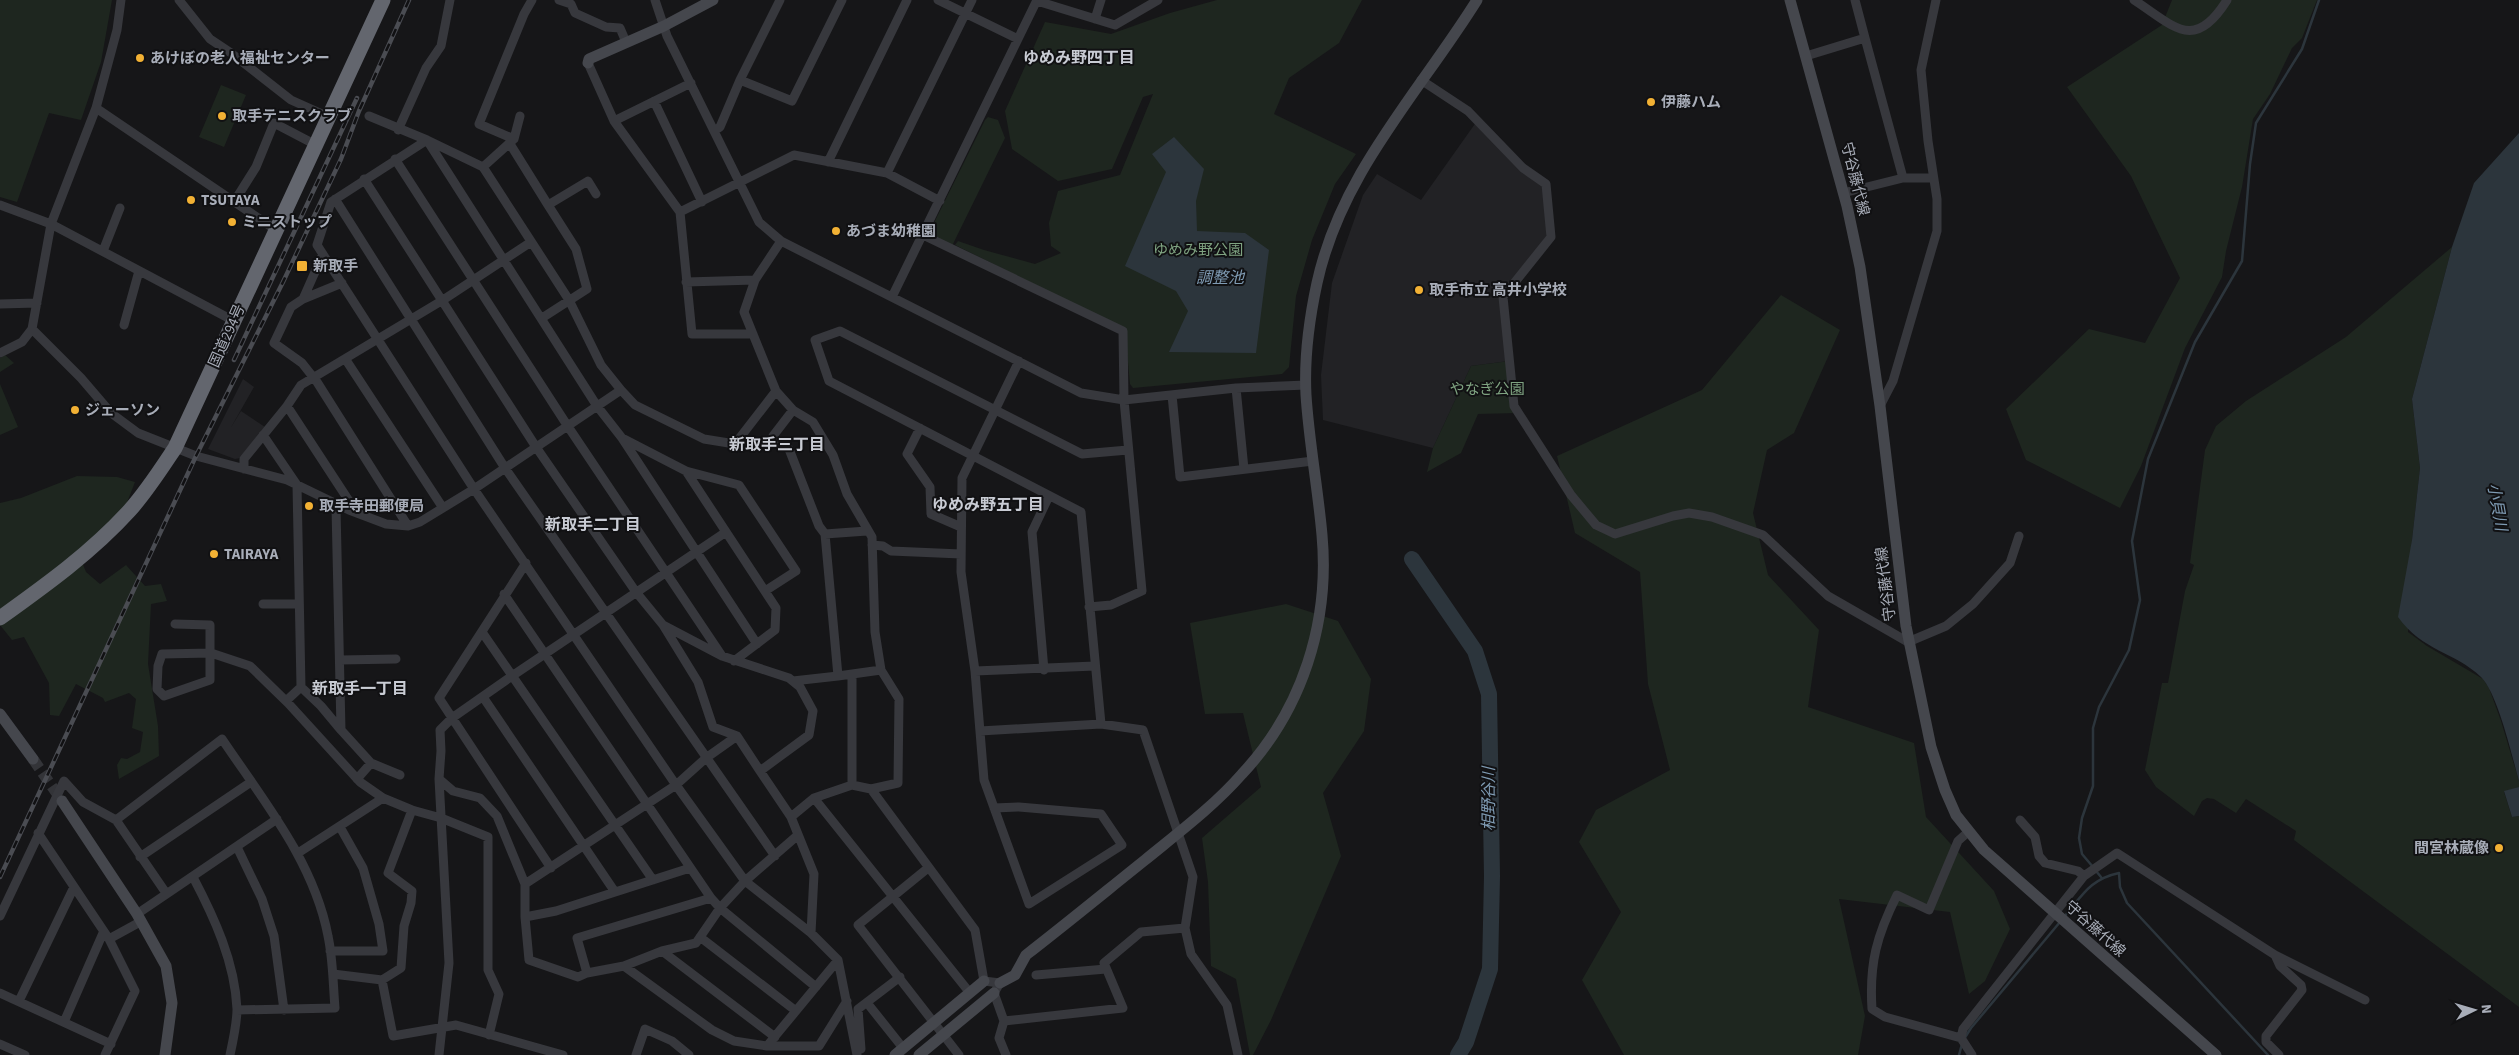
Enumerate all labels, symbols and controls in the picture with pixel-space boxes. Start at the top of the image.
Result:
district label: ゆめみ野四丁目 [1023,47,1135,69]
place label: あけぼの老人福祉センター [150,48,330,69]
marker: あけぼの老人福祉センター [134,52,146,64]
place label: 伊藤ハム [1661,92,1721,113]
marker: 伊藤ハム [1645,96,1657,108]
place label: 取手テニスクラブ [232,106,352,127]
marker: 取手テニスクラブ [216,110,228,122]
street label: 守谷藤代線 [1836,140,1874,218]
place label: TSUTAYA [201,190,260,211]
marker: TSUTAYA [185,194,197,206]
place label: ミニストップ [242,212,332,233]
marker: ミニストップ [226,216,238,228]
place label: あづま幼稚園 [846,221,936,242]
marker: あづま幼稚園 [830,225,842,237]
park label: ゆめみ野公園 [1153,240,1243,261]
place label: 新取手 [313,256,358,277]
marker: 新取手 [295,259,309,273]
water label: 調整池 [1196,267,1246,289]
place label: 取手市立 高井小学校 [1429,280,1567,301]
marker: 取手市立 高井小学校 [1413,284,1425,296]
street label: 国道294号 [204,301,250,371]
park label: やなぎ公園 [1449,379,1525,400]
place label: ジェーソン [85,400,160,421]
marker: ジェーソン [69,404,81,416]
district label: 新取手三丁目 [729,434,825,456]
water label: 小貝川 [2482,481,2512,535]
district label: ゆめみ野五丁目 [932,494,1044,516]
place label: 取手寺田郵便局 [319,496,424,517]
marker: 取手寺田郵便局 [303,500,315,512]
district label: 新取手二丁目 [545,514,641,536]
place label: TAIRAYA [224,544,279,565]
street label: 守谷藤代線 [1871,545,1901,623]
marker: TAIRAYA [208,548,220,560]
district label: 新取手一丁目 [312,678,408,700]
water label: 相野谷川 [1478,765,1500,831]
place label: 間宮林蔵像 [2414,838,2489,859]
marker: 間宮林蔵像 [2493,842,2505,854]
street label: 守谷藤代線 [2060,896,2130,962]
north arrow [2449,985,2499,1035]
text: N [2476,1003,2496,1014]

